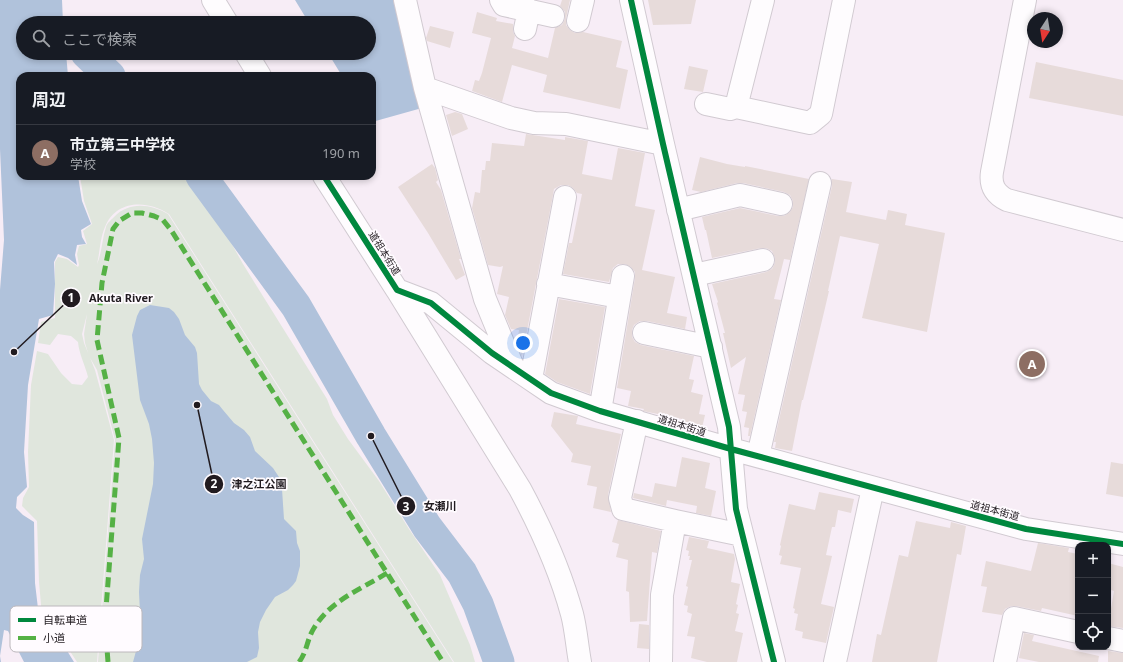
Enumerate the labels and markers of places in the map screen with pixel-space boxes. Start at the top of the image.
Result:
callout: Akuta River [61,287,161,310]
pin: A [1019,349,1045,379]
callout: 津之江公園 [204,473,295,496]
callout: 女瀬川 [396,495,465,518]

